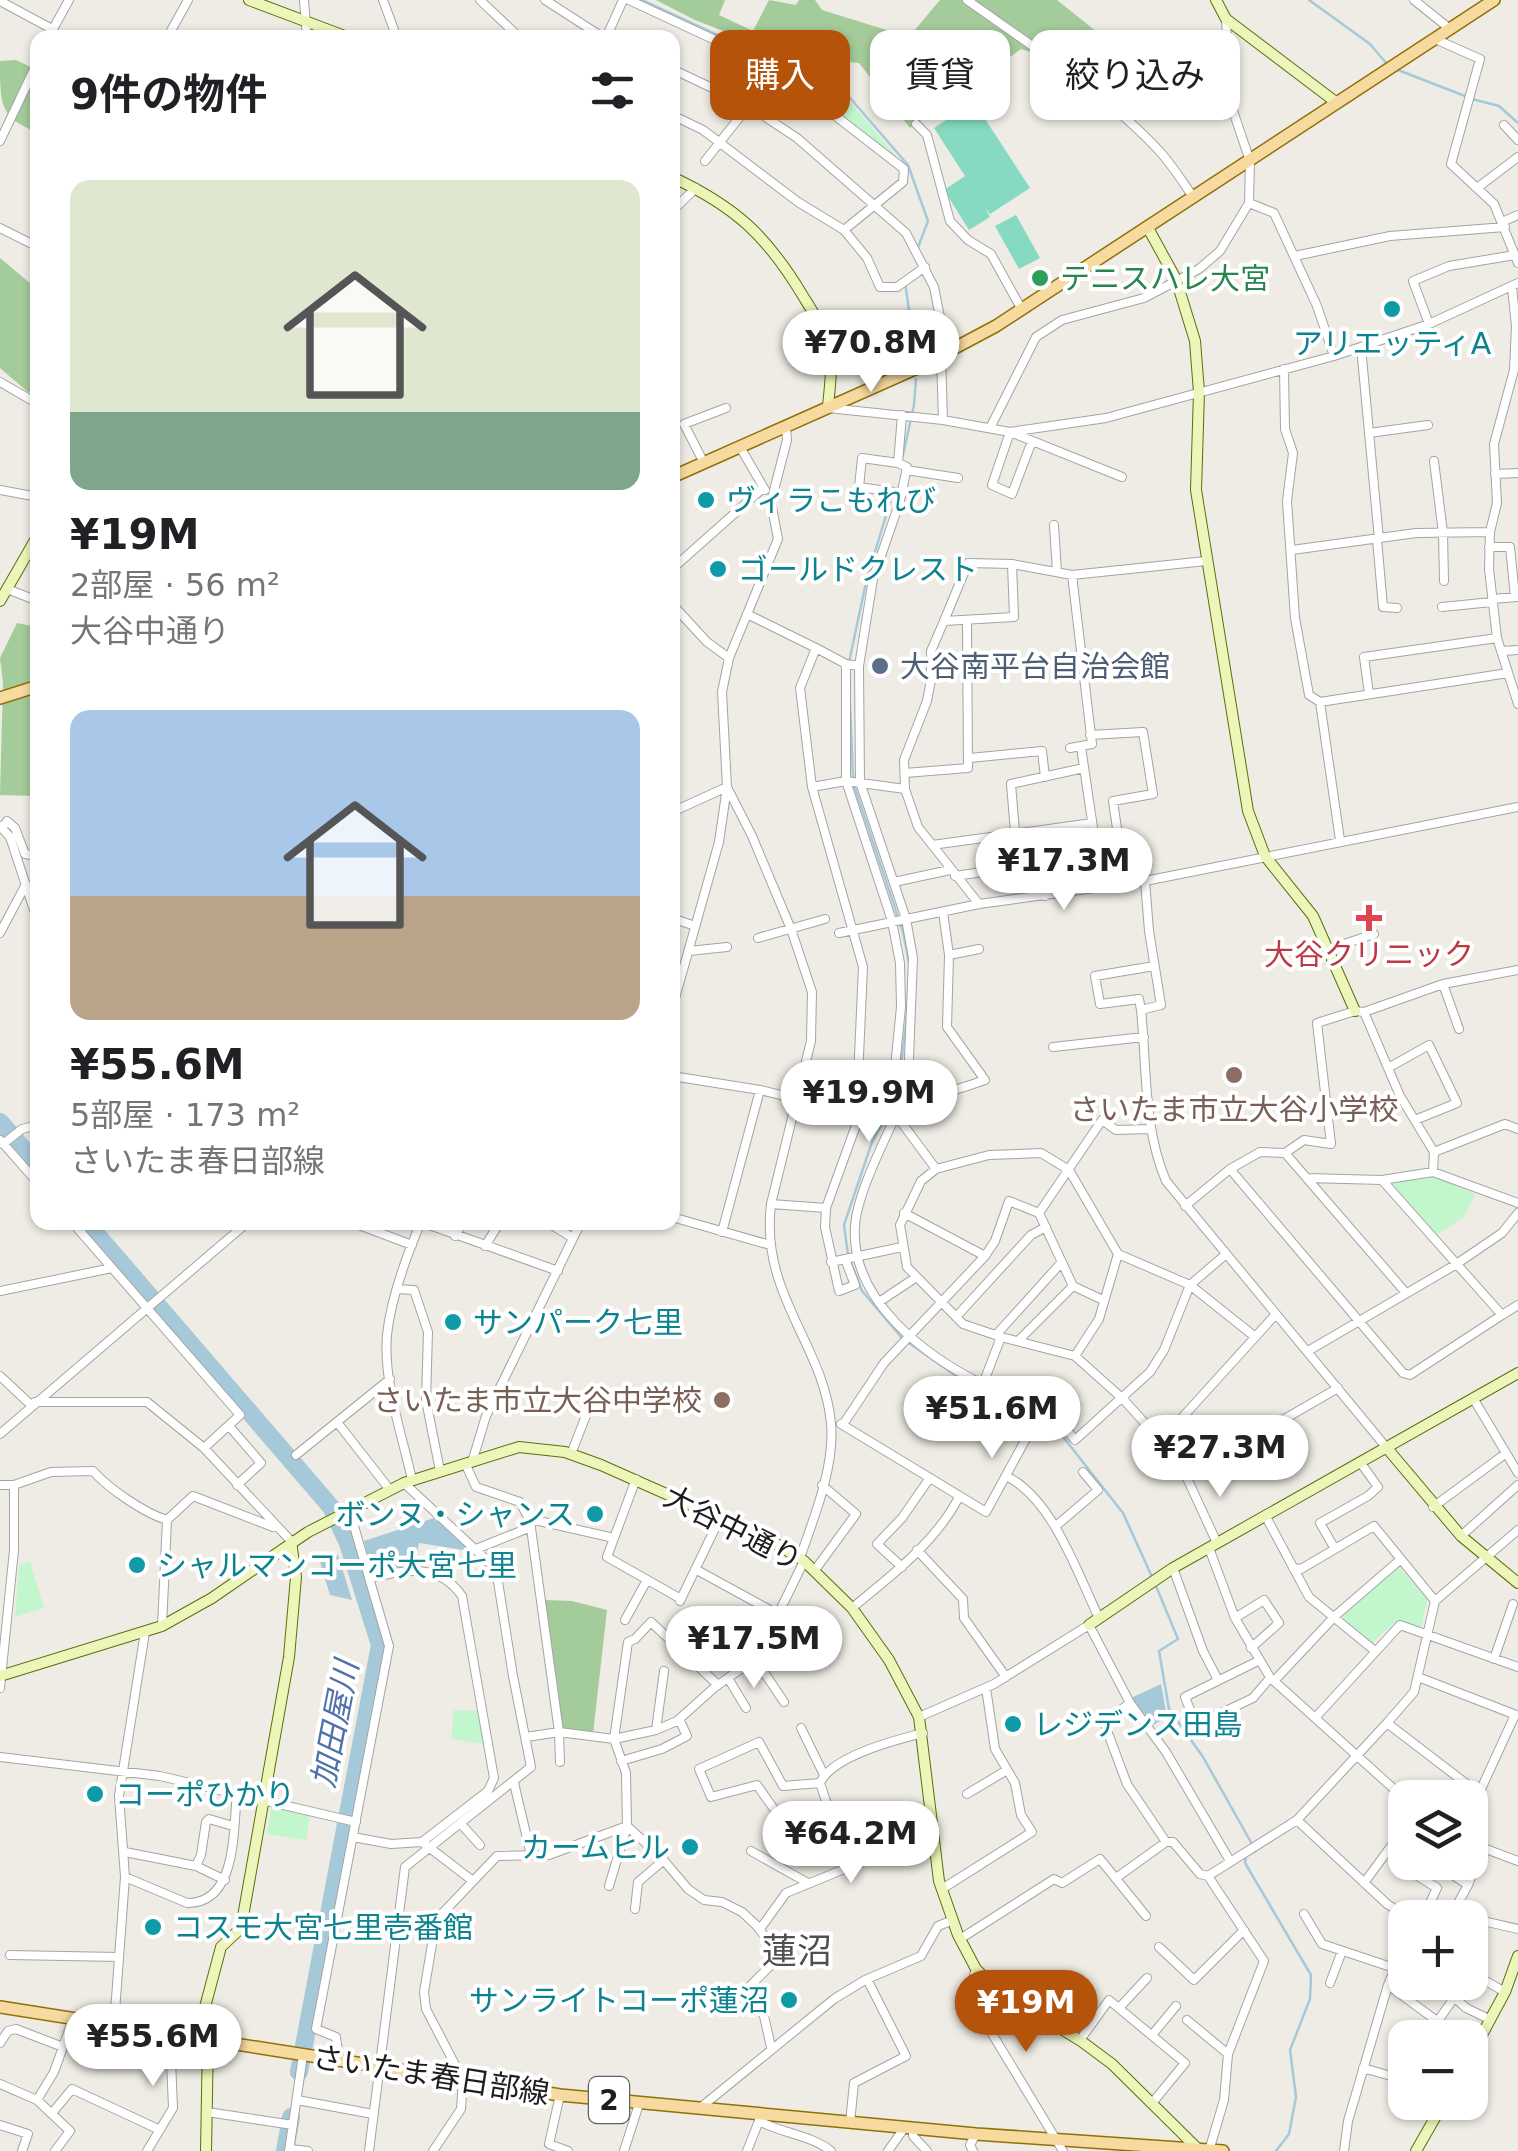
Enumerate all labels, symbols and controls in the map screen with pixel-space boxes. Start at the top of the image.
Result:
chip: 購入 [710,30,850,120]
chip: 賃貸 [870,30,1010,120]
chip: 絞り込み [1030,30,1240,120]
icon: filters [585,63,640,118]
text: 9件の物件 [70,70,267,119]
icon: home [265,245,445,425]
place label: テニスハレ大宮 [1060,261,1270,296]
marker: テニスハレ大宮 [1029,267,1051,289]
marker: アリエッティA [1381,298,1403,320]
pin: ¥70.8M [790,310,952,395]
text: ¥70.8M [804,323,938,361]
place label: アリエッティA [1293,326,1492,361]
place label: ヴィラこもれび [726,483,936,518]
marker: ヴィラこもれび [695,489,717,511]
text: ¥19M [70,510,199,559]
place label: ゴールドクレスト [738,552,978,587]
marker: ゴールドクレスト [707,558,729,580]
text: 2部屋 · 56 m² [70,566,280,604]
text: 大谷中通り [70,612,230,650]
place label: 大谷南平台自治会館 [900,649,1170,684]
marker: 大谷南平台自治会館 [869,655,891,677]
icon: home [265,775,445,955]
pin: ¥17.3M [983,828,1145,913]
text: ¥17.3M [997,841,1131,879]
marker: 大谷クリニック [1356,905,1382,931]
place label: 大谷クリニック [1264,937,1474,972]
text: ¥55.6M [70,1040,245,1089]
pin: ¥19.9M [788,1060,950,1145]
marker: さいたま市立大谷小学校 [1223,1064,1245,1086]
text: ¥19.9M [802,1073,936,1111]
place label: さいたま市立大谷小学校 [1069,1092,1399,1127]
text: 5部屋 · 173 m² [70,1096,300,1134]
text: さいたま春日部線 [70,1142,325,1180]
place label: サンパーク七里 [473,1305,683,1340]
marker: サンパーク七里 [442,1311,464,1333]
pin: ¥51.6M [911,1376,1073,1461]
place label: さいたま市立大谷中学校 [373,1383,702,1418]
marker: さいたま市立大谷中学校 [711,1389,733,1411]
text: ¥51.6M [925,1389,1059,1427]
pin: ¥27.3M [1139,1415,1301,1500]
text: ¥27.3M [1153,1428,1287,1466]
street label: 大谷中通り [658,1478,808,1578]
place label: ボンヌ・シャンス [336,1497,575,1532]
marker: ボンヌ・シャンス [584,1503,606,1525]
place label: シャルマンコーポ大宮七里 [157,1548,517,1583]
marker: シャルマンコーポ大宮七里 [126,1554,148,1576]
pin: ¥17.5M [673,1606,835,1691]
text: ¥17.5M [687,1619,821,1657]
water label: 加田屋川 [304,1655,366,1790]
place label: レジデンス田島 [1033,1707,1242,1742]
marker: レジデンス田島 [1002,1713,1024,1735]
place label: コーポひかり [115,1777,295,1812]
map controls [1388,1780,1488,2120]
button: layers [1388,1780,1488,1880]
marker: コーポひかり [84,1783,106,1805]
pin: ¥64.2M [770,1801,932,1886]
text: ¥64.2M [784,1814,918,1852]
place label: カームヒル [521,1830,670,1865]
marker: カームヒル [679,1836,701,1858]
button: + [1388,1900,1488,2000]
place label: コスモ大宮七里壱番館 [173,1910,473,1945]
marker: コスモ大宮七里壱番館 [142,1916,164,1938]
district label: 蓮沼 [762,1931,832,1971]
pin: ¥19M [967,1970,1085,2055]
place label: サンライトコーポ蓮沼 [469,1983,769,2018]
text: ¥19M [977,1983,1075,2021]
marker: サンライトコーポ蓮沼 [778,1989,800,2011]
pin: ¥55.6M [72,2004,234,2089]
text: ¥55.6M [86,2017,220,2055]
button: − [1388,2020,1488,2120]
street label: さいたま春日部線 [310,2039,552,2111]
road number: 2 [589,2077,629,2123]

